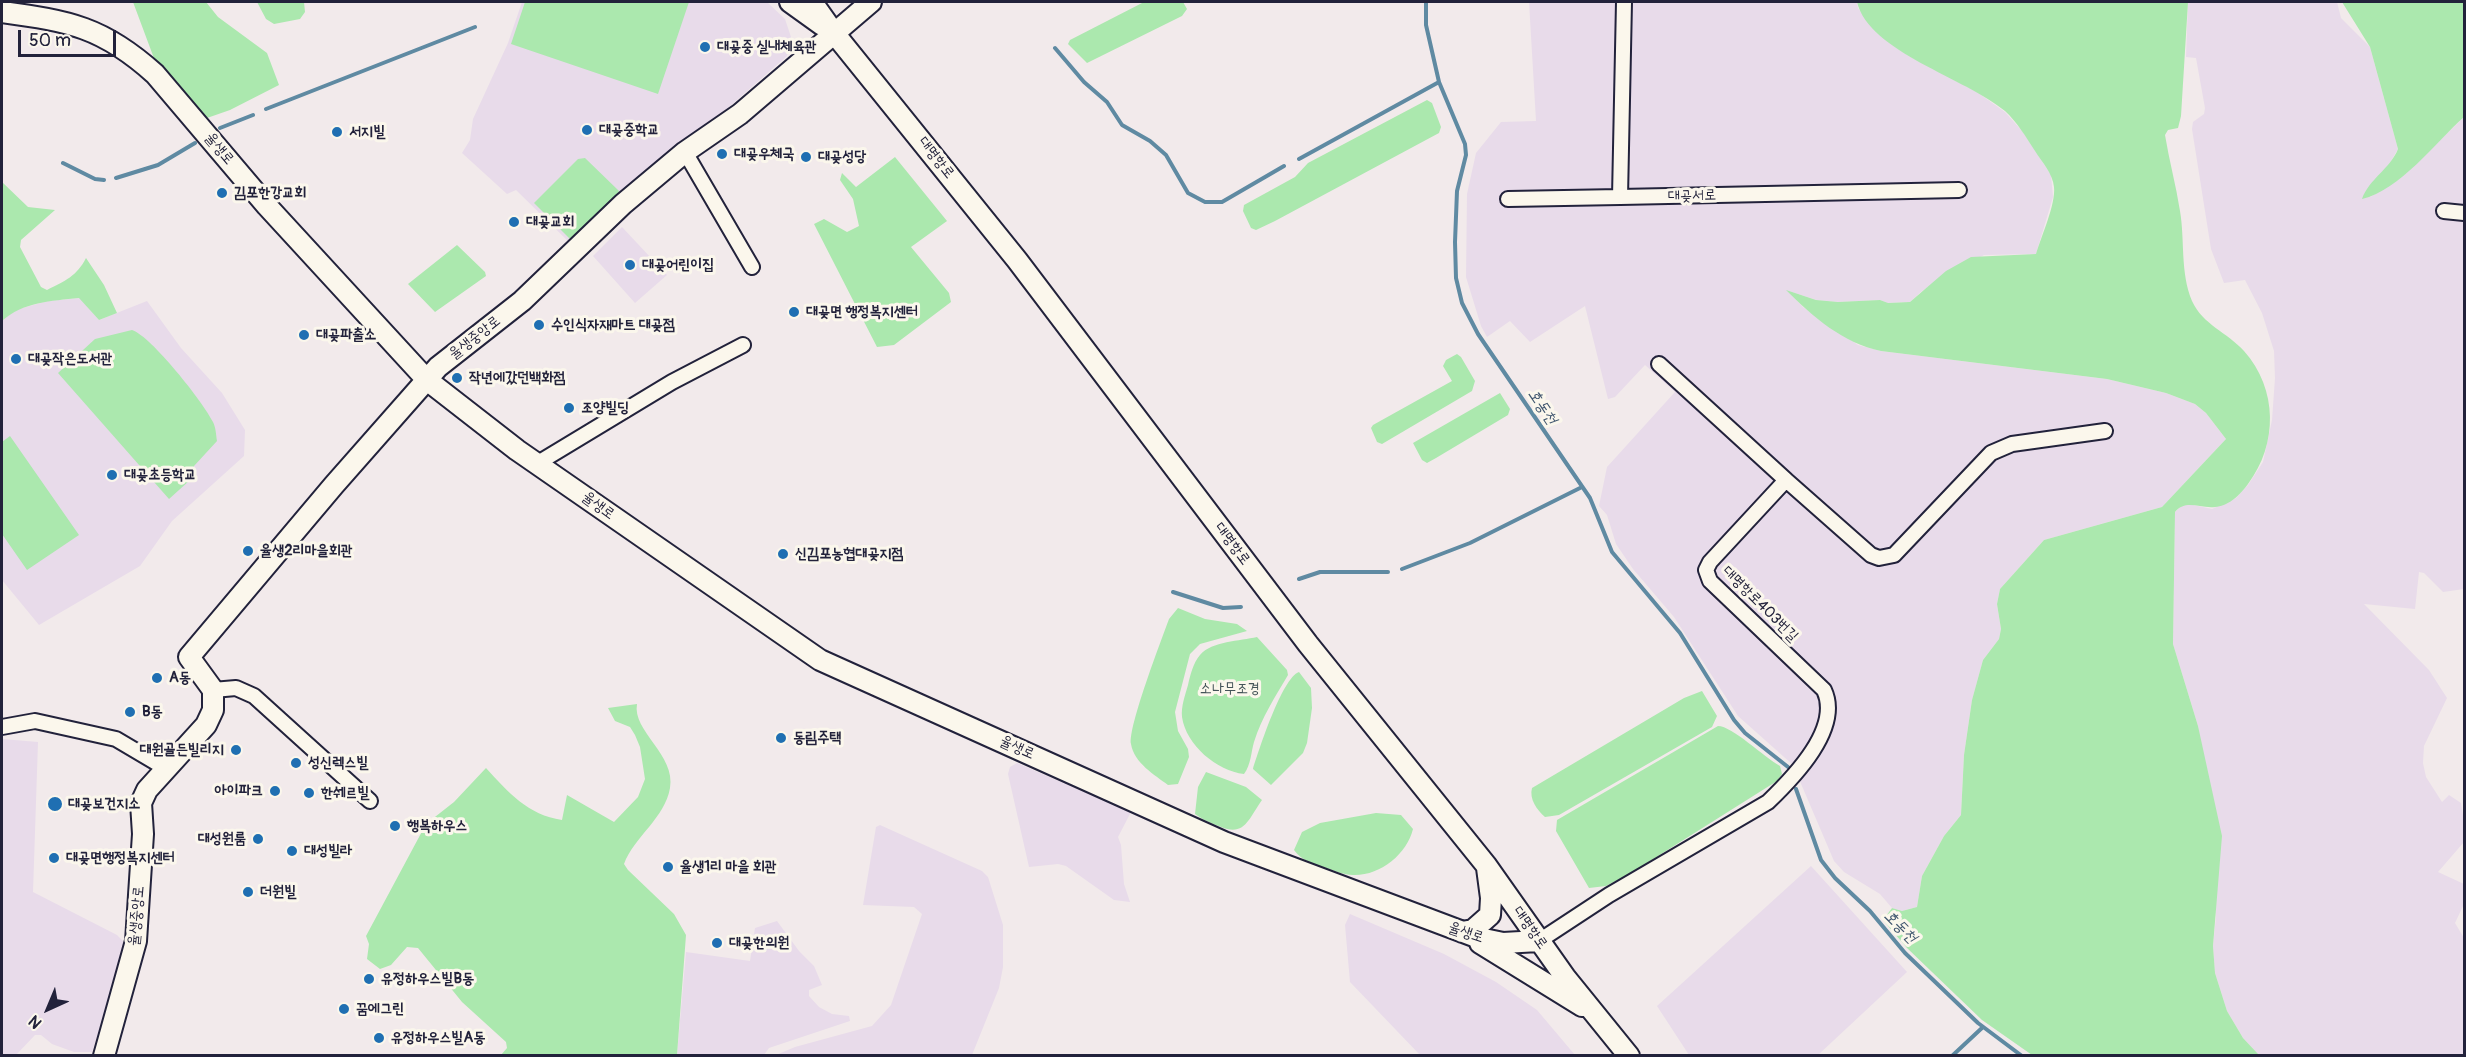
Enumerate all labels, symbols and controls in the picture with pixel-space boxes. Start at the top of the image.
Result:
scale bar [21,18,118,56]
text: 50 m [29,29,71,52]
place label: 대곶중 실내체육관 [717,38,817,56]
marker: 대곶중 실내체육관 [698,40,712,54]
place label: 대곶중학교 [599,121,659,139]
place label: 서지빌 [349,123,385,141]
marker: 대곶중학교 [580,123,594,137]
marker: 서지빌 [330,125,344,139]
street label: 율생로 [200,129,238,169]
street label: 대명항로 [914,133,958,183]
place label: 대곶우체국 [734,145,794,163]
marker: 대곶우체국 [715,147,729,161]
place label: 대곶성당 [818,148,866,166]
marker: 대곶성당 [799,150,813,164]
place label: 김포한강교회 [234,184,306,202]
marker: 김포한강교회 [215,186,229,200]
street label: 대곶서로 [1668,187,1716,205]
place label: 대곶교회 [526,213,574,231]
marker: 대곶교회 [507,215,521,229]
place label: 대곶어린이집 [642,256,714,274]
marker: 대곶어린이집 [623,258,637,272]
place label: 대곶면 행정복지센터 [806,303,918,321]
marker: 대곶면 행정복지센터 [787,305,801,319]
street label: 율생중앙로 [446,312,504,364]
place label: 수인식자재마트 대곶점 [551,316,675,334]
marker: 수인식자재마트 대곶점 [532,318,546,332]
place label: 대곶파출소 [316,326,376,344]
marker: 대곶파출소 [297,328,311,342]
place label: 대곶작은도서관 [28,350,112,368]
marker: 대곶작은도서관 [9,352,23,366]
place label: 작년에갔던백화점 [469,369,566,387]
marker: 작년에갔던백화점 [450,371,464,385]
water label: 호동천 [1523,386,1561,428]
place label: 조양빌딩 [581,399,629,417]
marker: 조양빌딩 [562,401,576,415]
place label: 대곶초등학교 [124,466,196,484]
marker: 대곶초등학교 [105,468,119,482]
street label: 율생로 [578,488,618,524]
street label: 대명항로 [1210,519,1254,569]
place label: 율생2리마을회관 [260,542,353,560]
marker: 율생2리마을회관 [241,544,255,558]
place label: 신김포농협대곶지점 [795,545,904,563]
marker: 신김포농협대곶지점 [776,547,790,561]
street label: 대명항로403번길 [1718,562,1802,646]
place label: A동 [169,669,191,687]
marker: A동 [150,671,164,685]
park label: 소나무조경 [1200,680,1260,698]
place label: B동 [142,703,163,721]
marker: B동 [123,705,137,719]
place label: 동림주택 [793,729,841,747]
marker: 동림주택 [774,731,788,745]
street label: 율생로 [997,732,1037,764]
place label: 대원골든빌리지 [140,741,224,759]
marker: 대원골든빌리지 [229,743,243,757]
place label: 성신렉스빌 [308,754,368,772]
marker: 성신렉스빌 [289,756,303,770]
place label: 아이파크 [215,782,263,800]
marker: 아이파크 [268,784,282,798]
place label: 한쉐르빌 [321,784,369,802]
marker: 한쉐르빌 [302,786,316,800]
marker: 대곶보건지소 [46,795,64,813]
place label: 대곶보건지소 [68,795,140,813]
place label: 행복하우스 [407,817,467,835]
marker: 행복하우스 [388,819,402,833]
place label: 대성원룸 [198,830,246,848]
marker: 대성원룸 [251,832,265,846]
place label: 대성빌라 [304,842,352,860]
marker: 대성빌라 [285,844,299,858]
place label: 대곶면행정복지센터 [66,849,175,867]
marker: 대곶면행정복지센터 [47,851,61,865]
place label: 율생1리 마을 회관 [680,858,777,876]
marker: 율생1리 마을 회관 [661,860,675,874]
place label: 더원빌 [260,883,296,901]
street label: 율생중앙로 [125,885,149,947]
marker: 더원빌 [241,885,255,899]
street label: 대명항로 [1509,903,1551,953]
water label: 호동천 [1880,907,1920,947]
street label: 율생로 [1446,919,1486,947]
place label: 대곶한의원 [729,934,789,952]
marker: 대곶한의원 [710,936,724,950]
place label: 유정하우스빌B동 [381,970,474,988]
marker: 유정하우스빌B동 [362,972,376,986]
north arrow [18,979,78,1039]
place label: 꿈에그린 [356,1000,404,1018]
marker: 꿈에그린 [337,1002,351,1016]
text: N [25,1011,46,1033]
place label: 유정하우스빌A동 [391,1029,485,1047]
marker: 유정하우스빌A동 [372,1031,386,1045]

